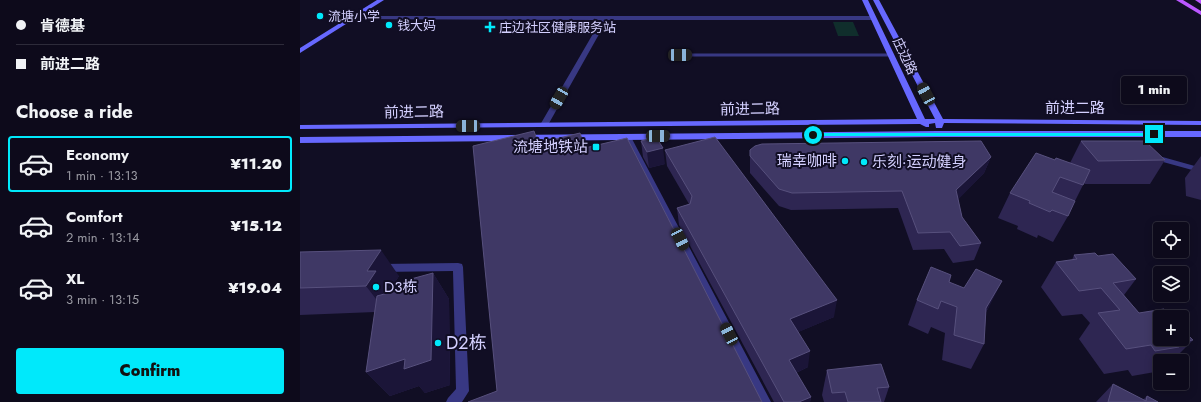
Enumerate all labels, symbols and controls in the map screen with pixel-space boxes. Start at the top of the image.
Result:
place label: 流塘小学 [328,7,380,26]
marker: 流塘小学 [315,11,325,21]
text: 肯德基 [40,15,85,37]
place label: 钱大妈 [397,16,436,35]
place label: 庄边社区健康服务站 [499,18,616,37]
marker: 钱大妈 [384,20,394,30]
marker: 庄边社区健康服务站 [484,21,496,33]
street label: 庄边路 [888,34,922,78]
car [668,49,692,61]
text: 前进二路 [40,53,100,75]
callout: 1 min [1121,76,1187,104]
text: 1 min [1138,80,1170,99]
car [915,81,937,107]
car [548,85,570,111]
street label: 前进二路 [720,97,780,121]
street label: 前进二路 [1045,97,1105,119]
text: Choose a ride [16,99,133,125]
street label: 前进二路 [384,100,444,124]
car [456,120,480,132]
route end [1145,125,1163,143]
route start [804,126,822,144]
car [646,130,670,142]
place label: 流塘地铁站 [513,136,588,158]
marker: 流塘地铁站 [591,142,601,152]
text: Economy [66,144,129,166]
icon: car [18,146,54,182]
place label: 瑞幸咖啡 [777,150,837,172]
place label: 乐刻·运动健身 [872,151,967,173]
text: ¥11.20 [230,153,282,175]
marker: 瑞幸咖啡 [840,156,850,166]
marker: 乐刻·运动健身 [859,157,869,167]
text: 1 min · 13:13 [66,166,138,185]
text: Comfort [66,206,123,228]
icon: car [18,208,54,244]
text: ¥15.12 [231,215,282,237]
map controls [1153,222,1189,390]
button: locate [1153,222,1189,258]
car [669,226,691,252]
text: 2 min · 13:14 [66,228,140,247]
button: layers [1153,266,1189,302]
text: XL [66,268,84,290]
icon: car [18,270,54,306]
place label: D3栋 [384,276,417,298]
text: ¥19.04 [228,277,282,299]
marker: D3栋 [371,282,381,292]
text: 3 min · 13:15 [66,290,139,309]
button: + [1153,310,1189,346]
car [718,321,740,347]
place label: D2栋 [446,330,486,356]
marker: D2栋 [433,338,443,348]
button: Confirm [16,348,284,394]
button: − [1153,354,1189,390]

